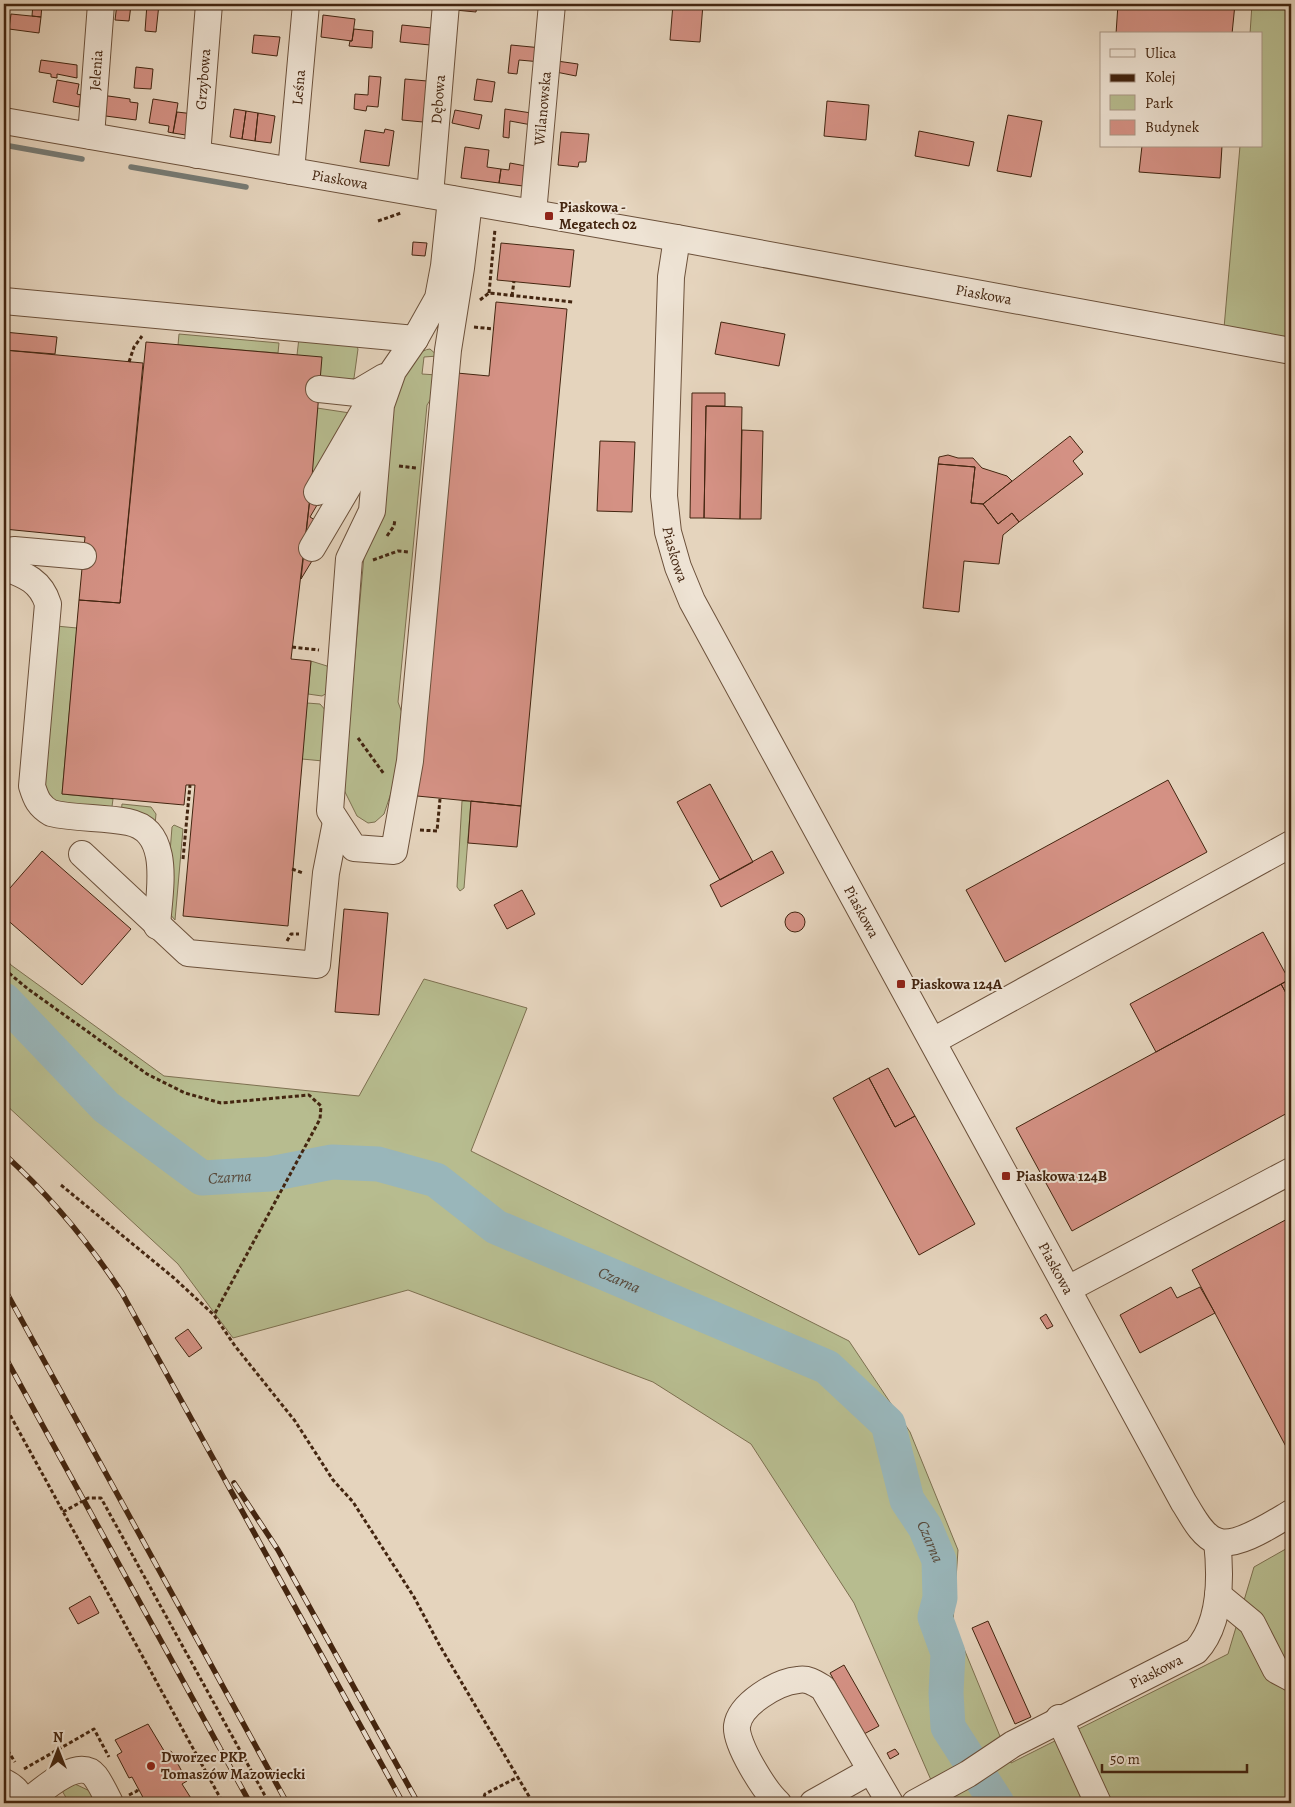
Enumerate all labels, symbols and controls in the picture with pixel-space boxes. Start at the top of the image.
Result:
legend [1100,32,1262,148]
text: Ulica [1145,43,1176,63]
street label: Grzybowa [191,48,215,111]
street label: Jelenia [84,49,108,91]
text: Kolej [1145,67,1176,87]
street label: Leśna [287,69,310,106]
street label: Wilanowska [529,70,556,147]
street label: Dębowa [426,74,450,125]
text: Park [1145,93,1174,113]
text: Budynek [1145,117,1200,137]
street label: Piaskowa [310,165,370,194]
place label: Piaskowa - Megatech 02 [559,197,637,234]
marker: Piaskowa - Megatech 02 [543,210,555,222]
street label: Piaskowa [954,279,1014,309]
street label: Piaskowa [657,526,693,585]
street label: Piaskowa [839,882,884,942]
place label: Piaskowa 124A [911,974,1003,994]
marker: Piaskowa 124A [895,978,907,990]
water label: Czarna [207,1165,253,1190]
place label: Piaskowa 124B [1016,1166,1107,1186]
marker: Piaskowa 124B [1000,1170,1012,1182]
street label: Piaskowa [1033,1238,1078,1298]
water label: Czarna [595,1261,644,1299]
water label: Czarna [911,1516,949,1567]
street label: Piaskowa [1126,1649,1186,1693]
north arrow [32,1724,82,1774]
text: N [53,1728,63,1747]
scale bar [1102,1742,1248,1774]
place label: Dworzec PKP Tomaszów Mazowiecki [161,1747,306,1784]
text: 50 m [1110,1749,1140,1769]
marker: Dworzec PKP Tomaszów Mazowiecki [145,1760,157,1772]

